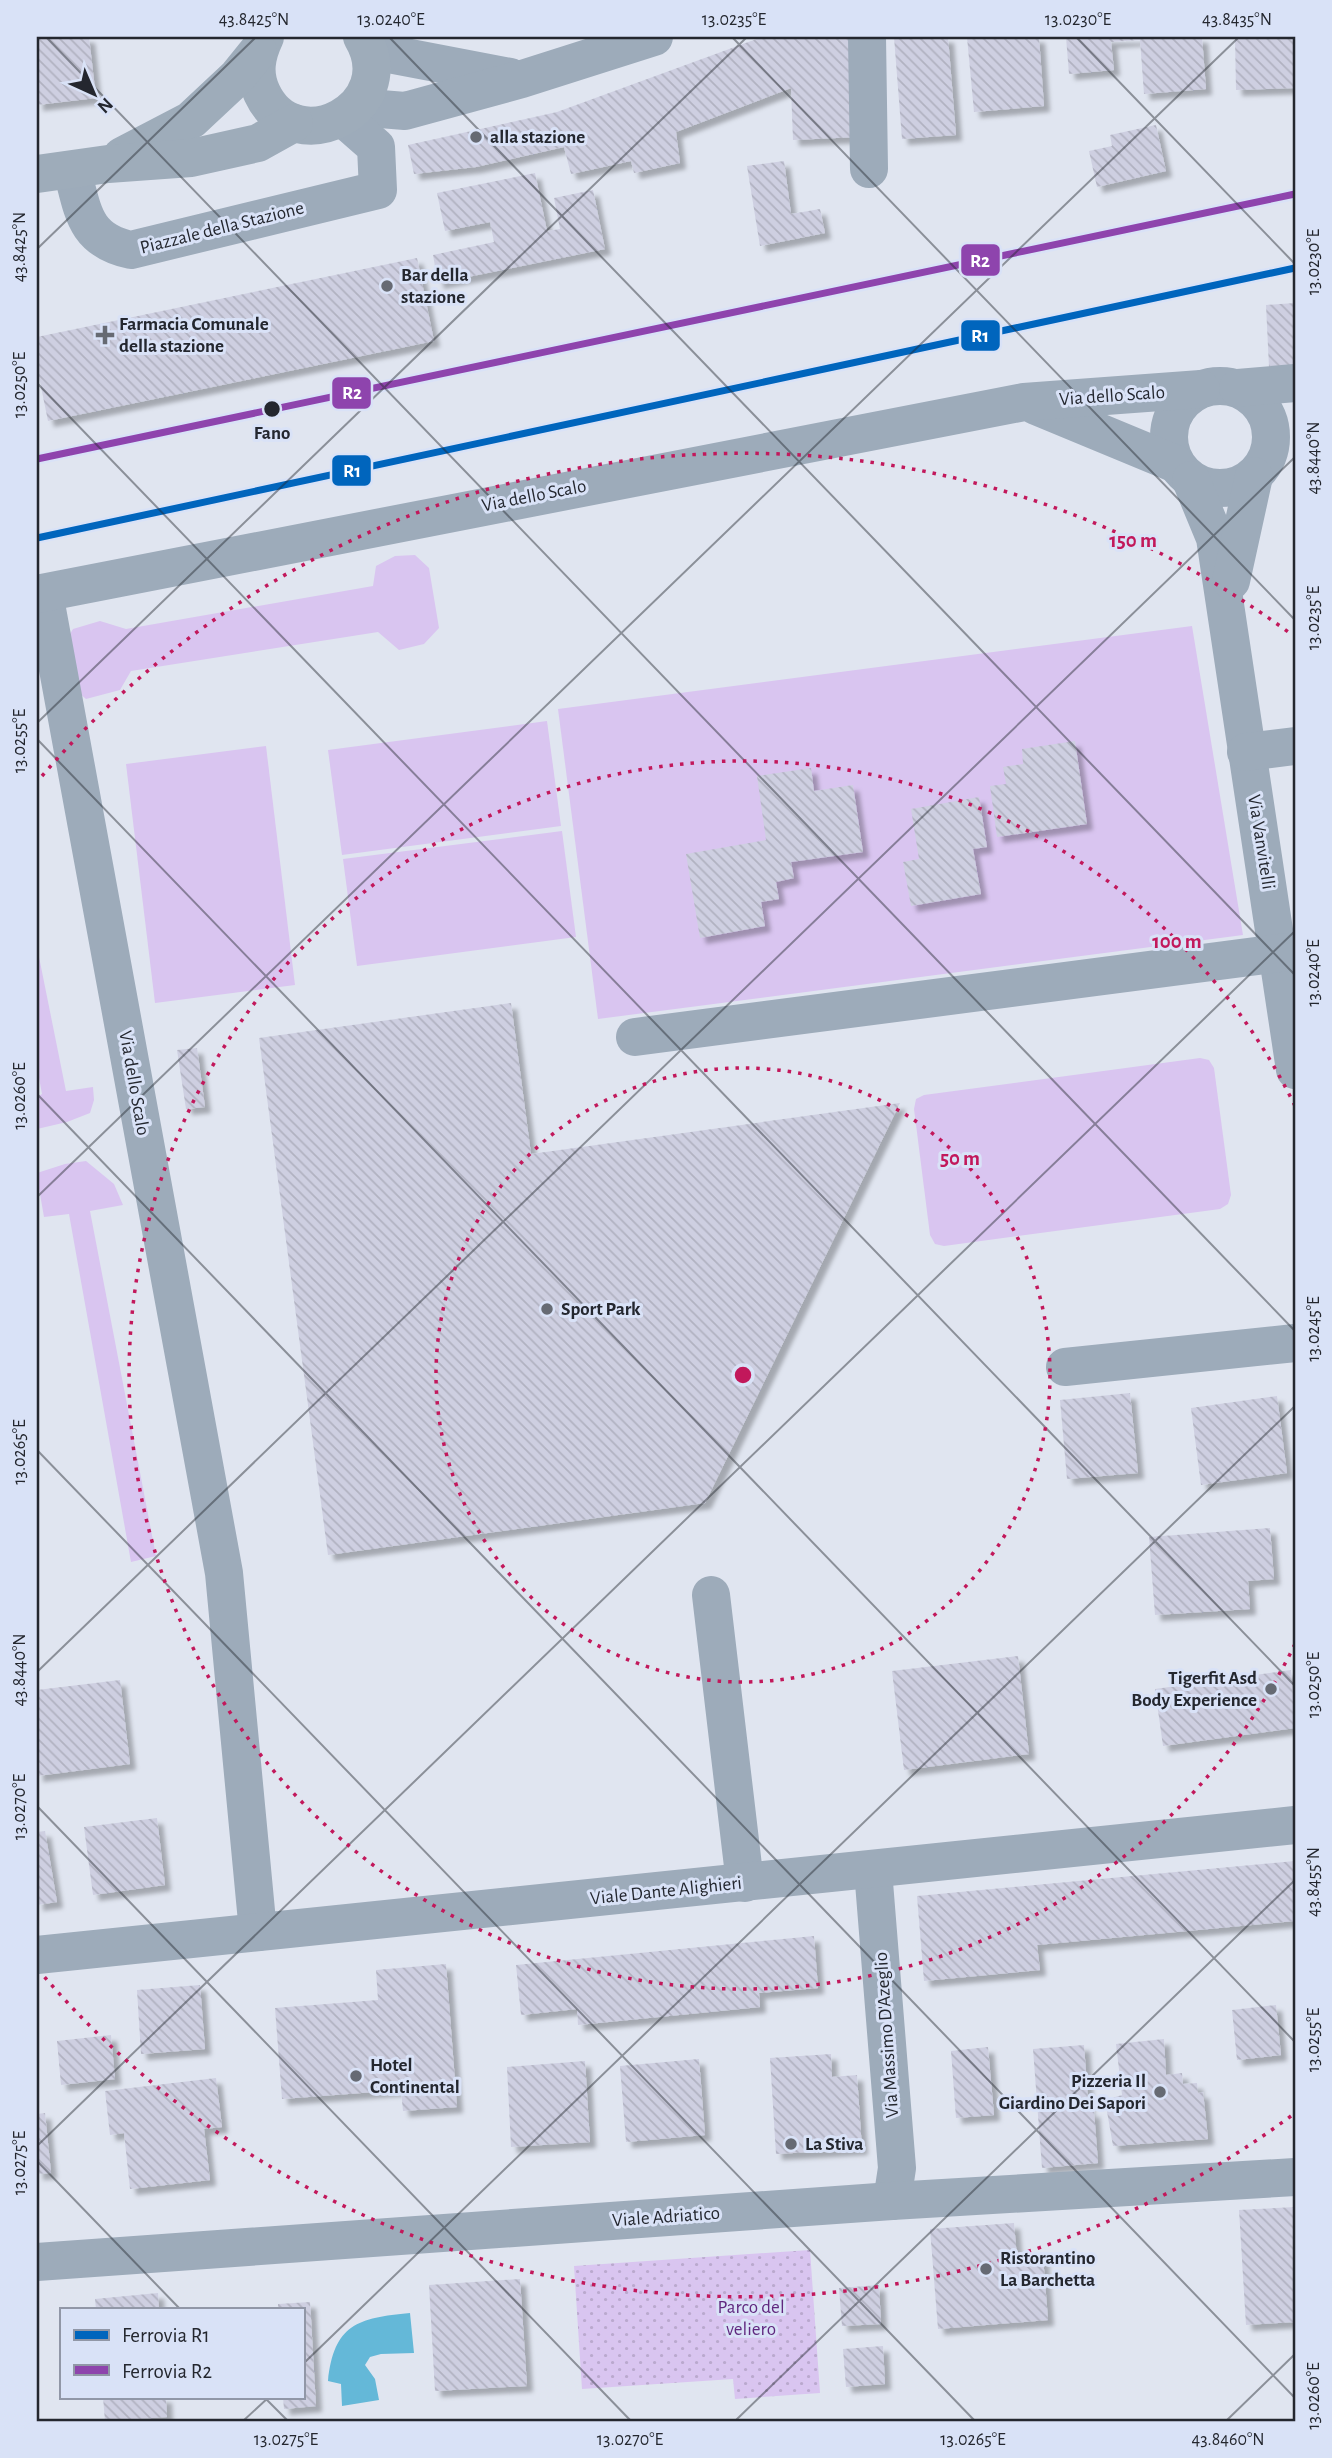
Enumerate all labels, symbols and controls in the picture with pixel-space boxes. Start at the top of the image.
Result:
text: 43.8425°N [219,11,289,29]
text: 13.0240°E [357,11,425,29]
text: 13.0235°E [702,11,766,29]
text: 13.0230°E [1045,11,1111,29]
text: 43.8435°N [1202,11,1272,29]
north arrow [60,60,130,130]
text: N [93,94,116,117]
place label: alla stazione [490,128,585,147]
marker: alla stazione [468,129,484,145]
street label: Piazzale della Stazione [138,198,306,258]
text: 43.8425°N [11,212,29,282]
text: 13.0230°E [1305,229,1323,295]
line badge: R2 [960,243,1001,277]
text: R2 [970,252,990,271]
place label: Bar della stazione [401,266,469,307]
marker: Bar della stazione [379,278,395,294]
place label: Farmacia Comunale della stazione [119,315,269,356]
line badge: R1 [960,319,1001,352]
marker: Farmacia Comunale della stazione [97,327,113,343]
text: R1 [971,327,989,346]
text: 13.0250°E [11,351,29,418]
line badge: R2 [331,376,372,410]
street label: Via dello Scalo [1058,383,1166,409]
text: R2 [342,384,362,403]
marker: Fano [262,399,282,419]
text: 43.8440°N [1305,421,1323,495]
place label: Fano [254,424,290,443]
line badge: R1 [331,454,372,487]
text: R1 [343,462,361,481]
street label: Via dello Scalo [480,477,588,515]
text: 150 m [1109,530,1157,551]
text: 13.0235°E [1305,586,1323,650]
text: 13.0255°E [11,708,29,773]
street label: Via Vanvitelli [1244,793,1278,891]
text: 100 m [1152,931,1202,952]
text: 13.0240°E [1305,939,1323,1007]
street label: Via dello Scalo [115,1029,153,1137]
text: 13.0260°E [11,1062,29,1130]
text: 50 m [940,1148,980,1169]
text: 13.0245°E [1305,1296,1323,1362]
place label: Sport Park [561,1300,641,1319]
marker: Sport Park [539,1301,555,1317]
centre of rings [731,1363,755,1387]
text: 13.0265°E [11,1419,29,1485]
text: 43.8440°N [11,1633,29,1707]
text: 13.0250°E [1305,1651,1323,1718]
place label: Tigerfit Asd Body Experience [1131,1669,1257,1710]
marker: Tigerfit Asd Body Experience [1263,1681,1279,1697]
text: 13.0270°E [11,1773,29,1840]
text: 43.8455°N [1305,1847,1323,1917]
street label: Viale Dante Alighieri [589,1874,743,1908]
street label: Via Massimo D'Azeglio [872,1951,902,2119]
text: 13.0255°E [1305,2007,1323,2072]
place label: Hotel Continental [370,2056,460,2097]
marker: Hotel Continental [348,2068,364,2084]
place label: Pizzeria Il Giardino Dei Sapori [999,2072,1146,2113]
marker: Pizzeria Il Giardino Dei Sapori [1152,2084,1168,2100]
text: 13.0275°E [11,2130,29,2195]
place label: La Stiva [805,2135,863,2154]
marker: La Stiva [783,2136,799,2152]
street label: Viale Adriatico [611,2204,721,2230]
place label: Ristorantino La Barchetta [1000,2249,1095,2290]
marker: Ristorantino La Barchetta [978,2261,994,2277]
park label: Parco del veliero [717,2298,785,2339]
legend [60,2308,304,2398]
text: Ferrovia R1 [122,2325,210,2346]
text: Ferrovia R2 [122,2361,212,2382]
text: 13.0260°E [1305,2362,1323,2430]
text: 13.0275°E [254,2431,319,2449]
text: 13.0270°E [597,2431,664,2449]
text: 13.0265°E [940,2431,1006,2449]
text: 43.8460°N [1192,2431,1264,2449]

